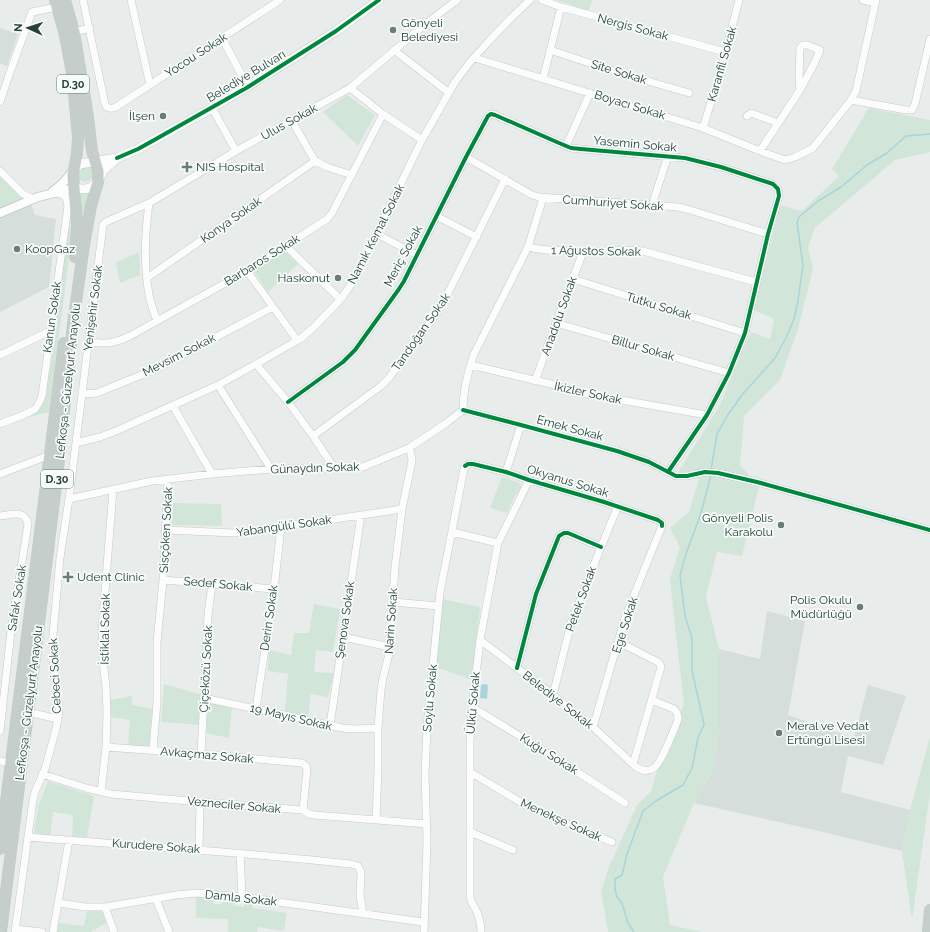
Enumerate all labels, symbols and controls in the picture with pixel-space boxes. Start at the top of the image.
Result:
north arrow [8,8,48,48]
street label: Nergis Sokak [596,11,671,43]
place label: Gönyeli Belediyesi [401,16,458,44]
text: N [12,23,25,32]
street label: Karanfil Sokak [705,24,740,103]
marker: Gönyeli Belediyesi [388,25,398,35]
street label: Yocou Sokak [162,29,230,80]
street label: Belediye Bulvarı [204,47,288,105]
street label: Site Sokak [589,57,649,87]
road number: D.30 [57,75,89,93]
street label: Boyacı Sokak [593,88,668,123]
street label: Ulus Sokak [259,101,320,143]
place label: İlşen [129,109,155,123]
marker: İlşen [158,111,168,121]
street label: Yasemin Sokak [593,133,678,155]
place label: NIS Hospital [196,160,265,174]
marker: NIS Hospital [181,161,193,173]
street label: Namık Kemal Sokak [345,181,408,286]
street label: Cumhuriyet Sokak [562,192,665,214]
street label: Konya Sokak [198,194,265,246]
street label: Meriç Sokak [381,222,425,289]
street label: Barbaros Sokak [222,231,303,289]
place label: KoopGaz [25,242,75,256]
street label: 1 Ağustos Sokak [551,243,642,259]
marker: KoopGaz [12,244,22,254]
street label: Yenişehir Sokak [81,264,105,352]
place label: Haskonut [278,271,330,285]
marker: Haskonut [333,273,343,283]
street label: Anadolu Sokak [538,274,580,358]
street label: Kanun Sokak [40,280,64,354]
street label: Tutku Sokak [625,289,694,323]
street label: Tandoğan Sokak [389,290,453,374]
street label: Lefkoşa - Güzelyurt Anayolu [53,303,83,459]
street label: Mevsim Sokak [140,330,218,379]
street label: Billur Sokak [610,332,677,364]
street label: İkizler Sokak [553,379,624,407]
street label: Emek Sokak [535,412,605,444]
street label: Günaydın Sokak [270,459,360,477]
street label: Okyanus Sokak [525,462,611,500]
road number: D.30 [41,470,73,488]
street label: Sisçöken Sokak [157,486,175,573]
place label: Gönyeli Polis Karakolu [702,511,773,539]
street label: Yabangülü Sokak [236,512,333,540]
marker: Gönyeli Polis Karakolu [776,520,786,530]
street label: Safak Sokak [5,563,29,632]
street label: Petek Sokak [563,564,599,634]
place label: Udent Clinic [77,570,145,584]
marker: Udent Clinic [62,571,74,583]
street label: Sedef Sokak [183,574,254,594]
street label: Şenova Sokak [333,580,357,659]
street label: Derin Sokak [257,584,281,652]
street label: Narin Sokak [382,587,400,655]
street label: İstiklal Sokak [97,593,113,665]
place label: Polis Okulu Müdürlüğü [790,593,852,621]
street label: Ege Sokak [609,595,641,655]
marker: Polis Okulu Müdürlüğü [855,602,865,612]
street label: Çiçeközü Sokak [197,624,215,713]
street label: Lefkoşa - Güzelyurt Anayolu [13,625,45,781]
street label: Cebeci Sokak [46,637,64,714]
street label: Soylu Sokak [420,663,440,732]
street label: Belediye Sokak [520,668,596,732]
street label: Ülkü Sokak [463,671,483,735]
street label: 19 Mayıs Sokak [249,701,334,733]
place label: Meral ve Vedat Ertüngü Lisesi [787,719,869,747]
marker: Meral ve Vedat Ertüngü Lisesi [774,728,784,738]
street label: Kuğu Sokak [517,731,581,778]
street label: Avkaçmaz Sokak [160,744,255,766]
street label: Vezneciler Sokak [186,794,282,816]
street label: Menekşe Sokak [518,796,604,844]
street label: Kurudere Sokak [111,836,201,856]
street label: Damla Sokak [204,887,278,909]

